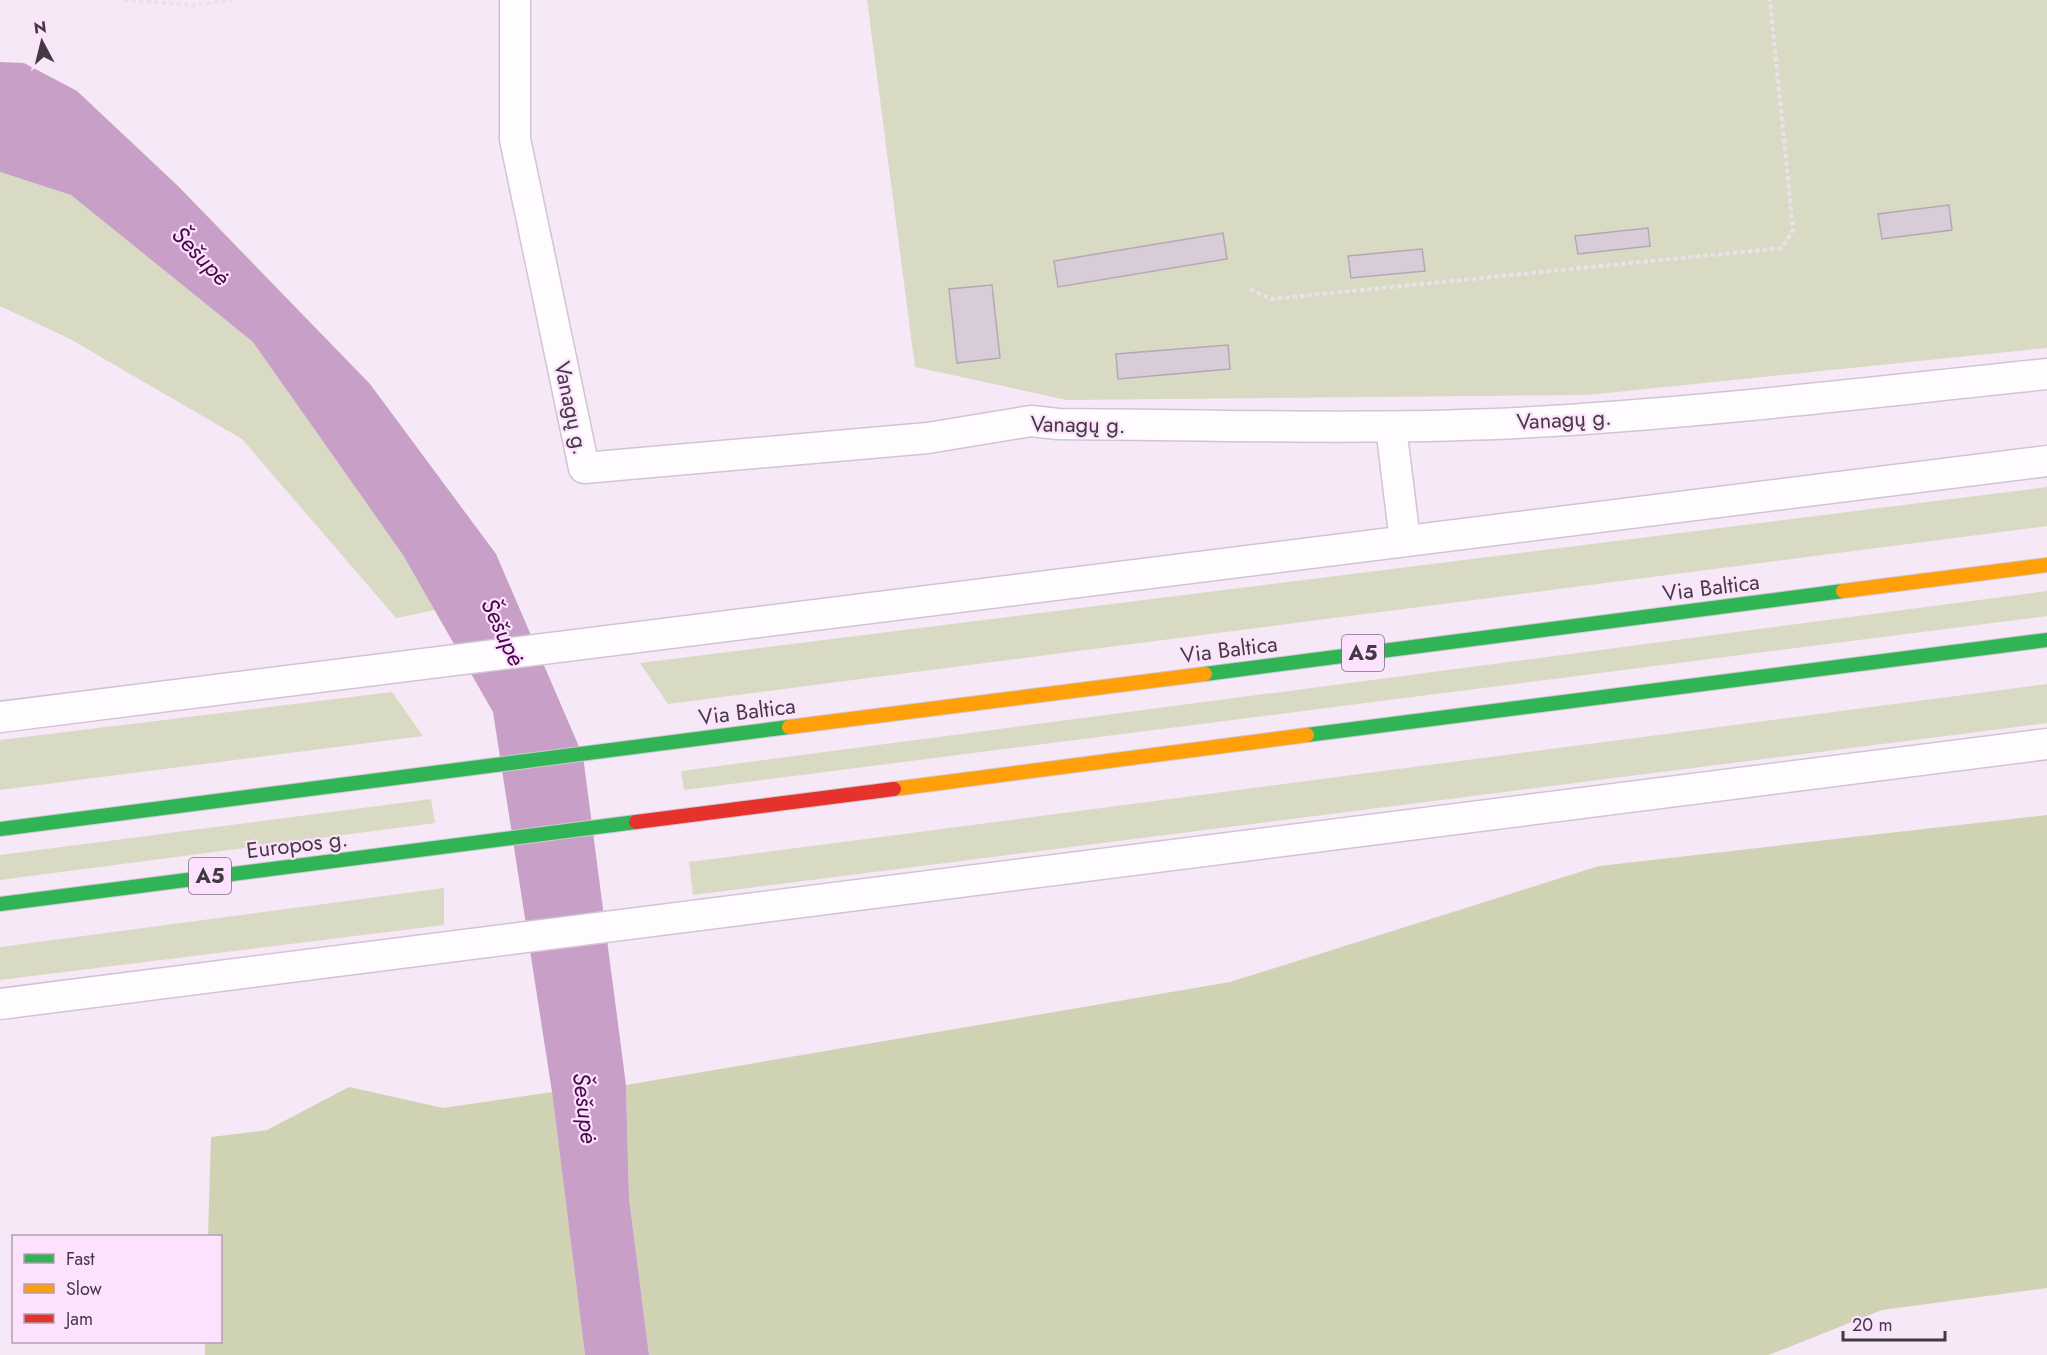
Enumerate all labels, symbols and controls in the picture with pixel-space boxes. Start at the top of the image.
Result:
north arrow [12,12,72,72]
text: N [33,15,48,40]
water label: Šešupė [164,218,239,294]
street label: Vanagų g. [546,358,598,458]
street label: Vanagų g. [1516,401,1612,437]
street label: Vanagų g. [1030,407,1126,441]
street label: Via Baltica [1661,565,1761,609]
water label: Šešupė [472,592,534,672]
street label: Via Baltica [1179,627,1279,671]
road number: A5 [1342,635,1384,671]
street label: Via Baltica [697,689,797,733]
street label: Europos g. [244,822,350,866]
road number: A5 [189,858,231,894]
water label: Šešupė [564,1070,607,1146]
legend [12,1235,222,1343]
text: Fast [66,1246,95,1272]
text: Slow [66,1276,103,1302]
scale bar [1843,1304,1945,1342]
text: Jam [64,1306,93,1332]
text: 20 m [1852,1312,1892,1338]

